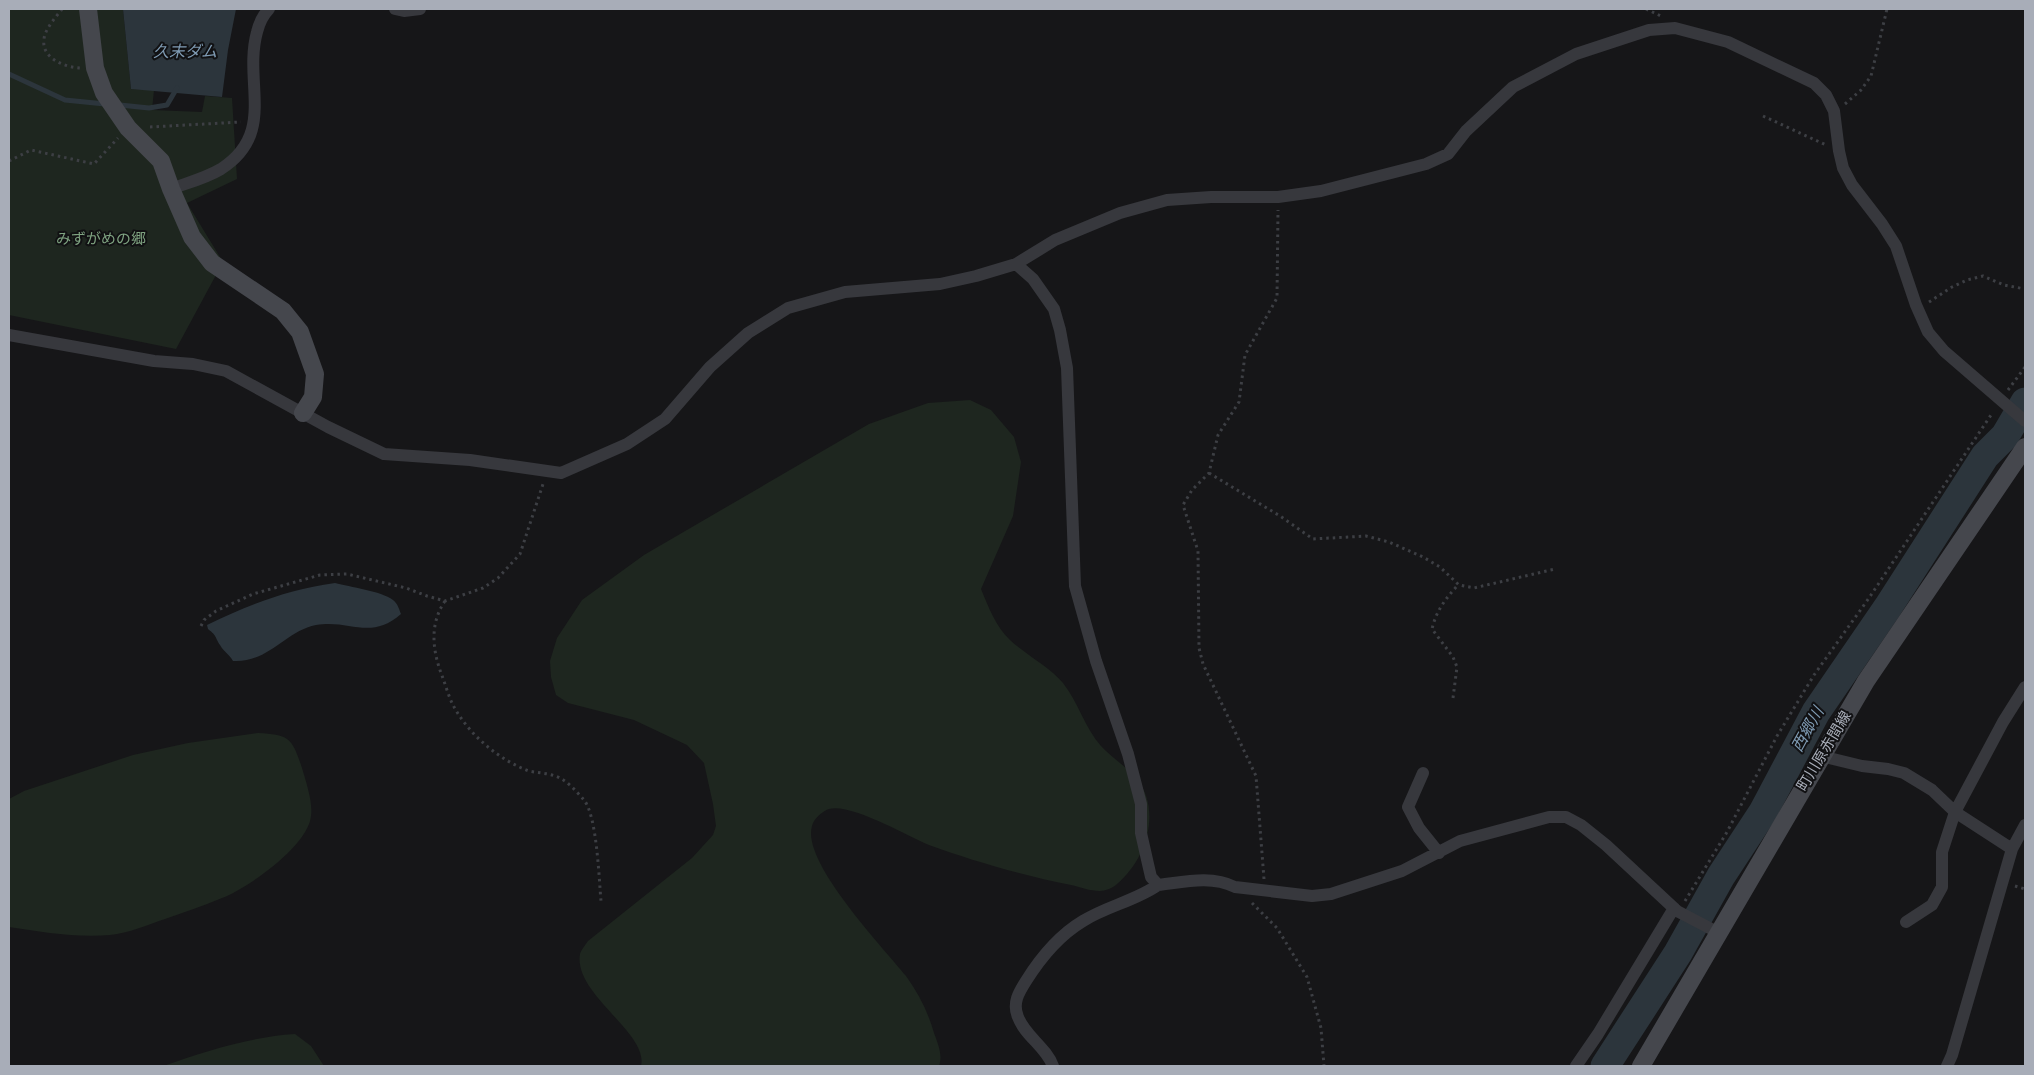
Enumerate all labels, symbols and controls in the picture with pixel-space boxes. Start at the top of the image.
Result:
water label: 久末ダム [153,43,217,60]
park label: みずがめの郷 [56,230,146,247]
water label: 西郷川 [1788,702,1827,754]
street label: 町川原赤間線 [1793,708,1854,794]

